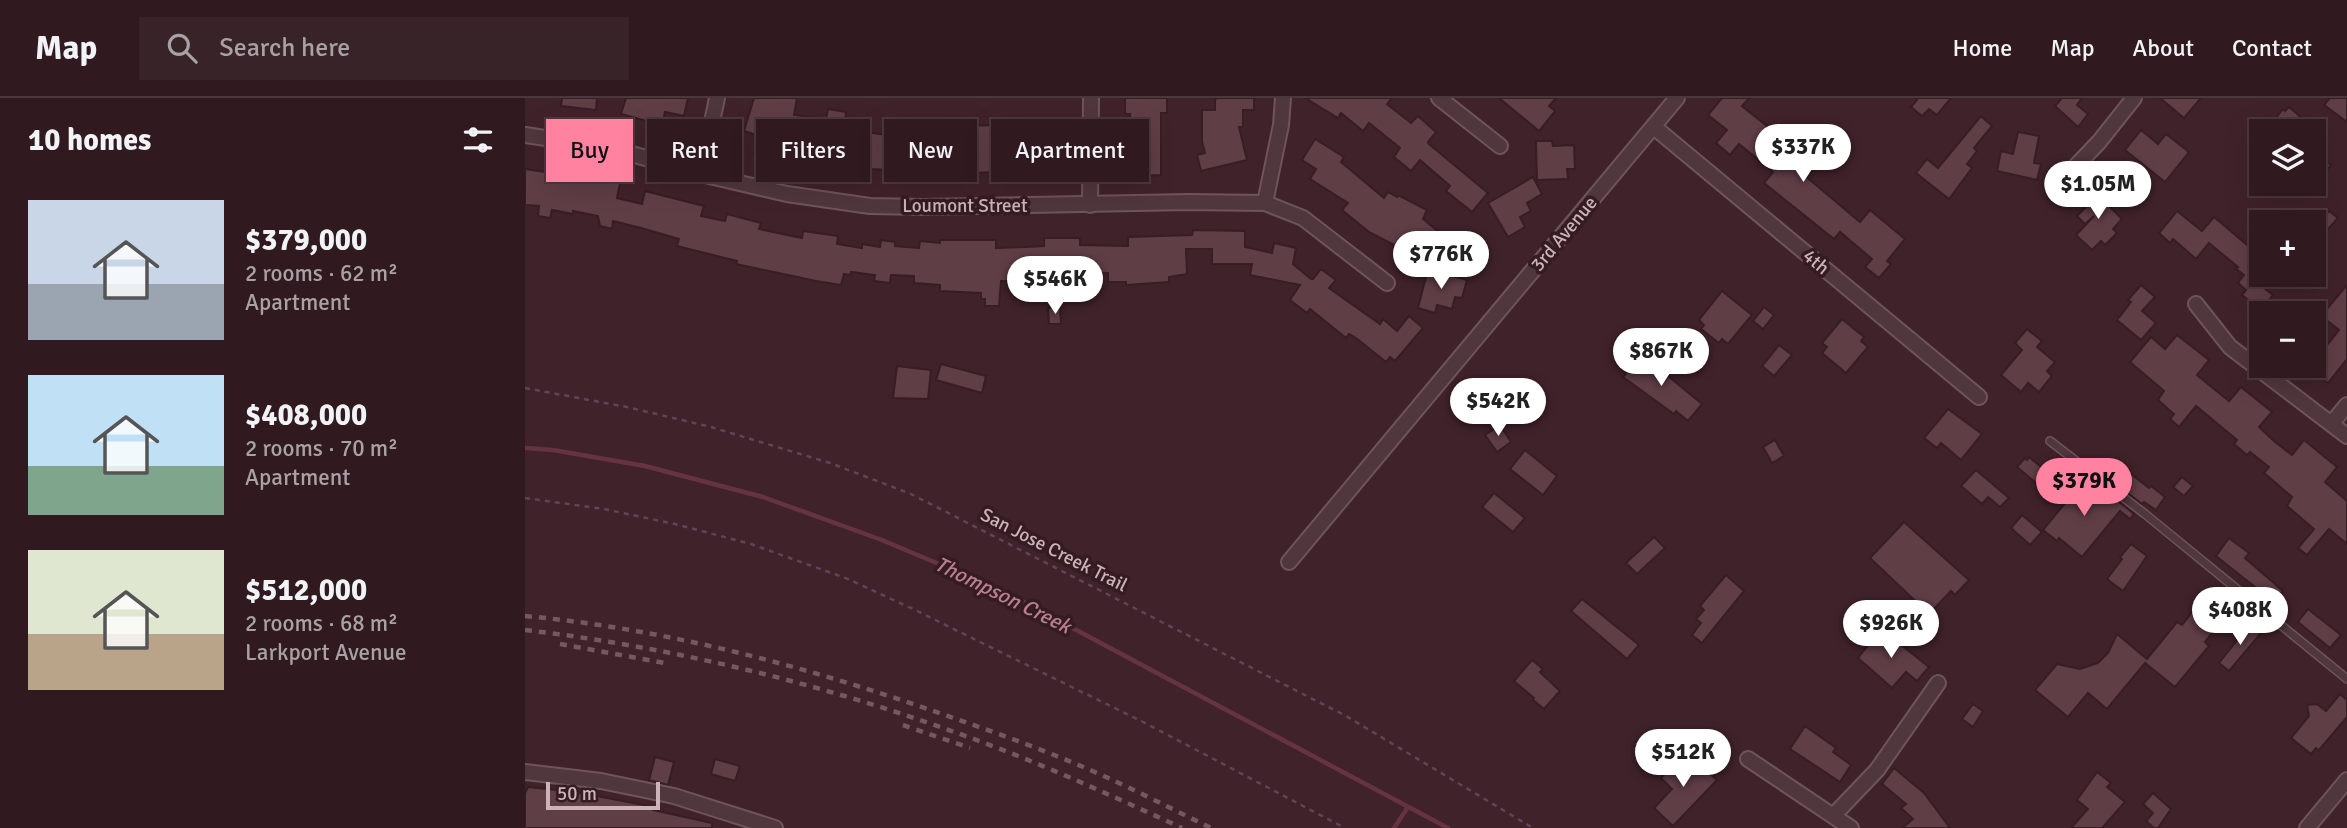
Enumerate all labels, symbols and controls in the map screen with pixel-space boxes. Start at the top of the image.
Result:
search box [139,17,629,80]
text: Map [35,28,97,69]
icon: search [163,29,201,67]
text: Search here [219,32,350,64]
text: Home [1952,33,2012,63]
text: Map [2050,33,2095,63]
text: About [2133,33,2194,63]
text: Contact [2232,33,2312,63]
chip: Buy [546,119,633,182]
chip: Rent [647,119,742,182]
chip: Filters [756,119,870,182]
chip: New [884,119,977,182]
chip: Apartment [991,119,1149,182]
map controls [2249,119,2326,378]
button: layers [2249,119,2326,196]
icon: filters [459,121,497,159]
text: 10 homes [28,122,151,159]
pin: $337K [1754,125,1852,184]
text: $337K [1771,132,1835,161]
pin: $1.05M [2041,162,2155,221]
text: $1.05M [2060,169,2136,198]
street label: 3rd Avenue [1526,192,1602,276]
street label: Loumont Street [902,194,1028,218]
button: + [2249,210,2326,287]
text: $379,000 [245,222,367,259]
icon: home [84,228,168,312]
pin: $776K [1392,232,1490,291]
text: $776K [1409,239,1473,268]
street label: 4th [1798,244,1834,280]
pin: $546K [1006,256,1104,316]
text: 2 rooms · 62 m² [245,259,398,288]
text: $546K [1023,264,1087,293]
text: Apartment [245,288,350,317]
button: − [2249,301,2326,378]
pin: $867K [1612,328,1710,388]
text: $867K [1629,336,1693,365]
pin: $542K [1449,378,1547,438]
text: $542K [1466,386,1530,415]
text: $408,000 [245,397,367,434]
icon: home [84,403,168,487]
text: 2 rooms · 70 m² [245,434,398,463]
pin: $379K [2035,458,2133,518]
text: Apartment [245,463,350,492]
text: $379K [2052,466,2116,495]
street label: San Jose Creek Trail [977,503,1131,597]
water label: Thompson Creek [931,551,1078,640]
text: $512,000 [245,572,367,609]
icon: home [84,578,168,662]
pin: $408K [2191,588,2289,647]
text: $408K [2208,595,2272,624]
pin: $926K [1842,601,1940,660]
text: $926K [1859,608,1923,637]
text: 2 rooms · 68 m² [245,609,398,638]
text: Larkport Avenue [245,638,407,667]
pin: $512K [1634,730,1732,789]
text: $512K [1651,737,1715,766]
scale bar [546,779,660,811]
text: 50 m [557,782,597,806]

